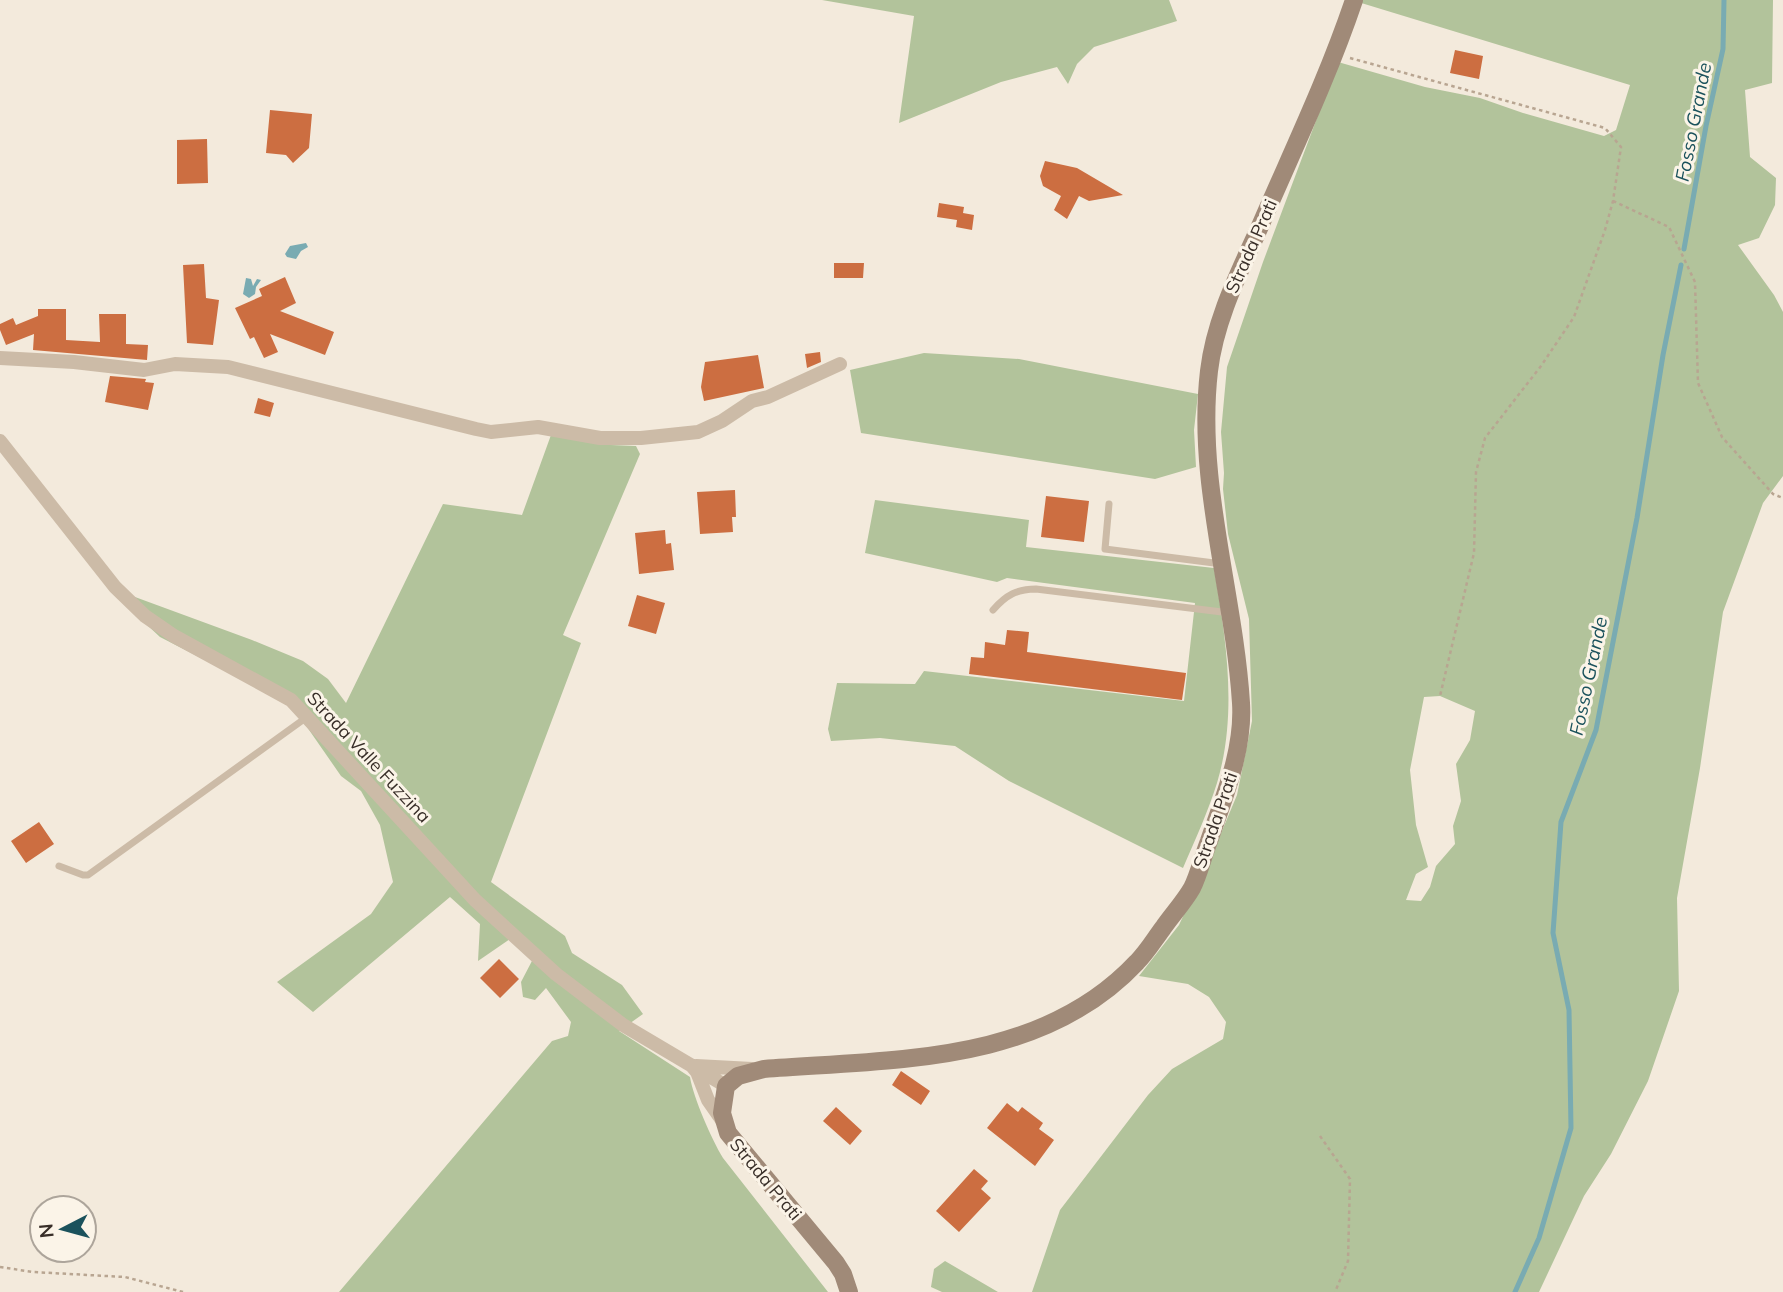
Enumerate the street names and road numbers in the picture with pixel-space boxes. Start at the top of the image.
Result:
street label: Strada Prati [1220,195,1282,297]
street label: Strada Valle Fuzzina [302,687,436,827]
street label: Strada Prati [1188,769,1242,871]
street label: Strada Prati [725,1133,807,1225]

